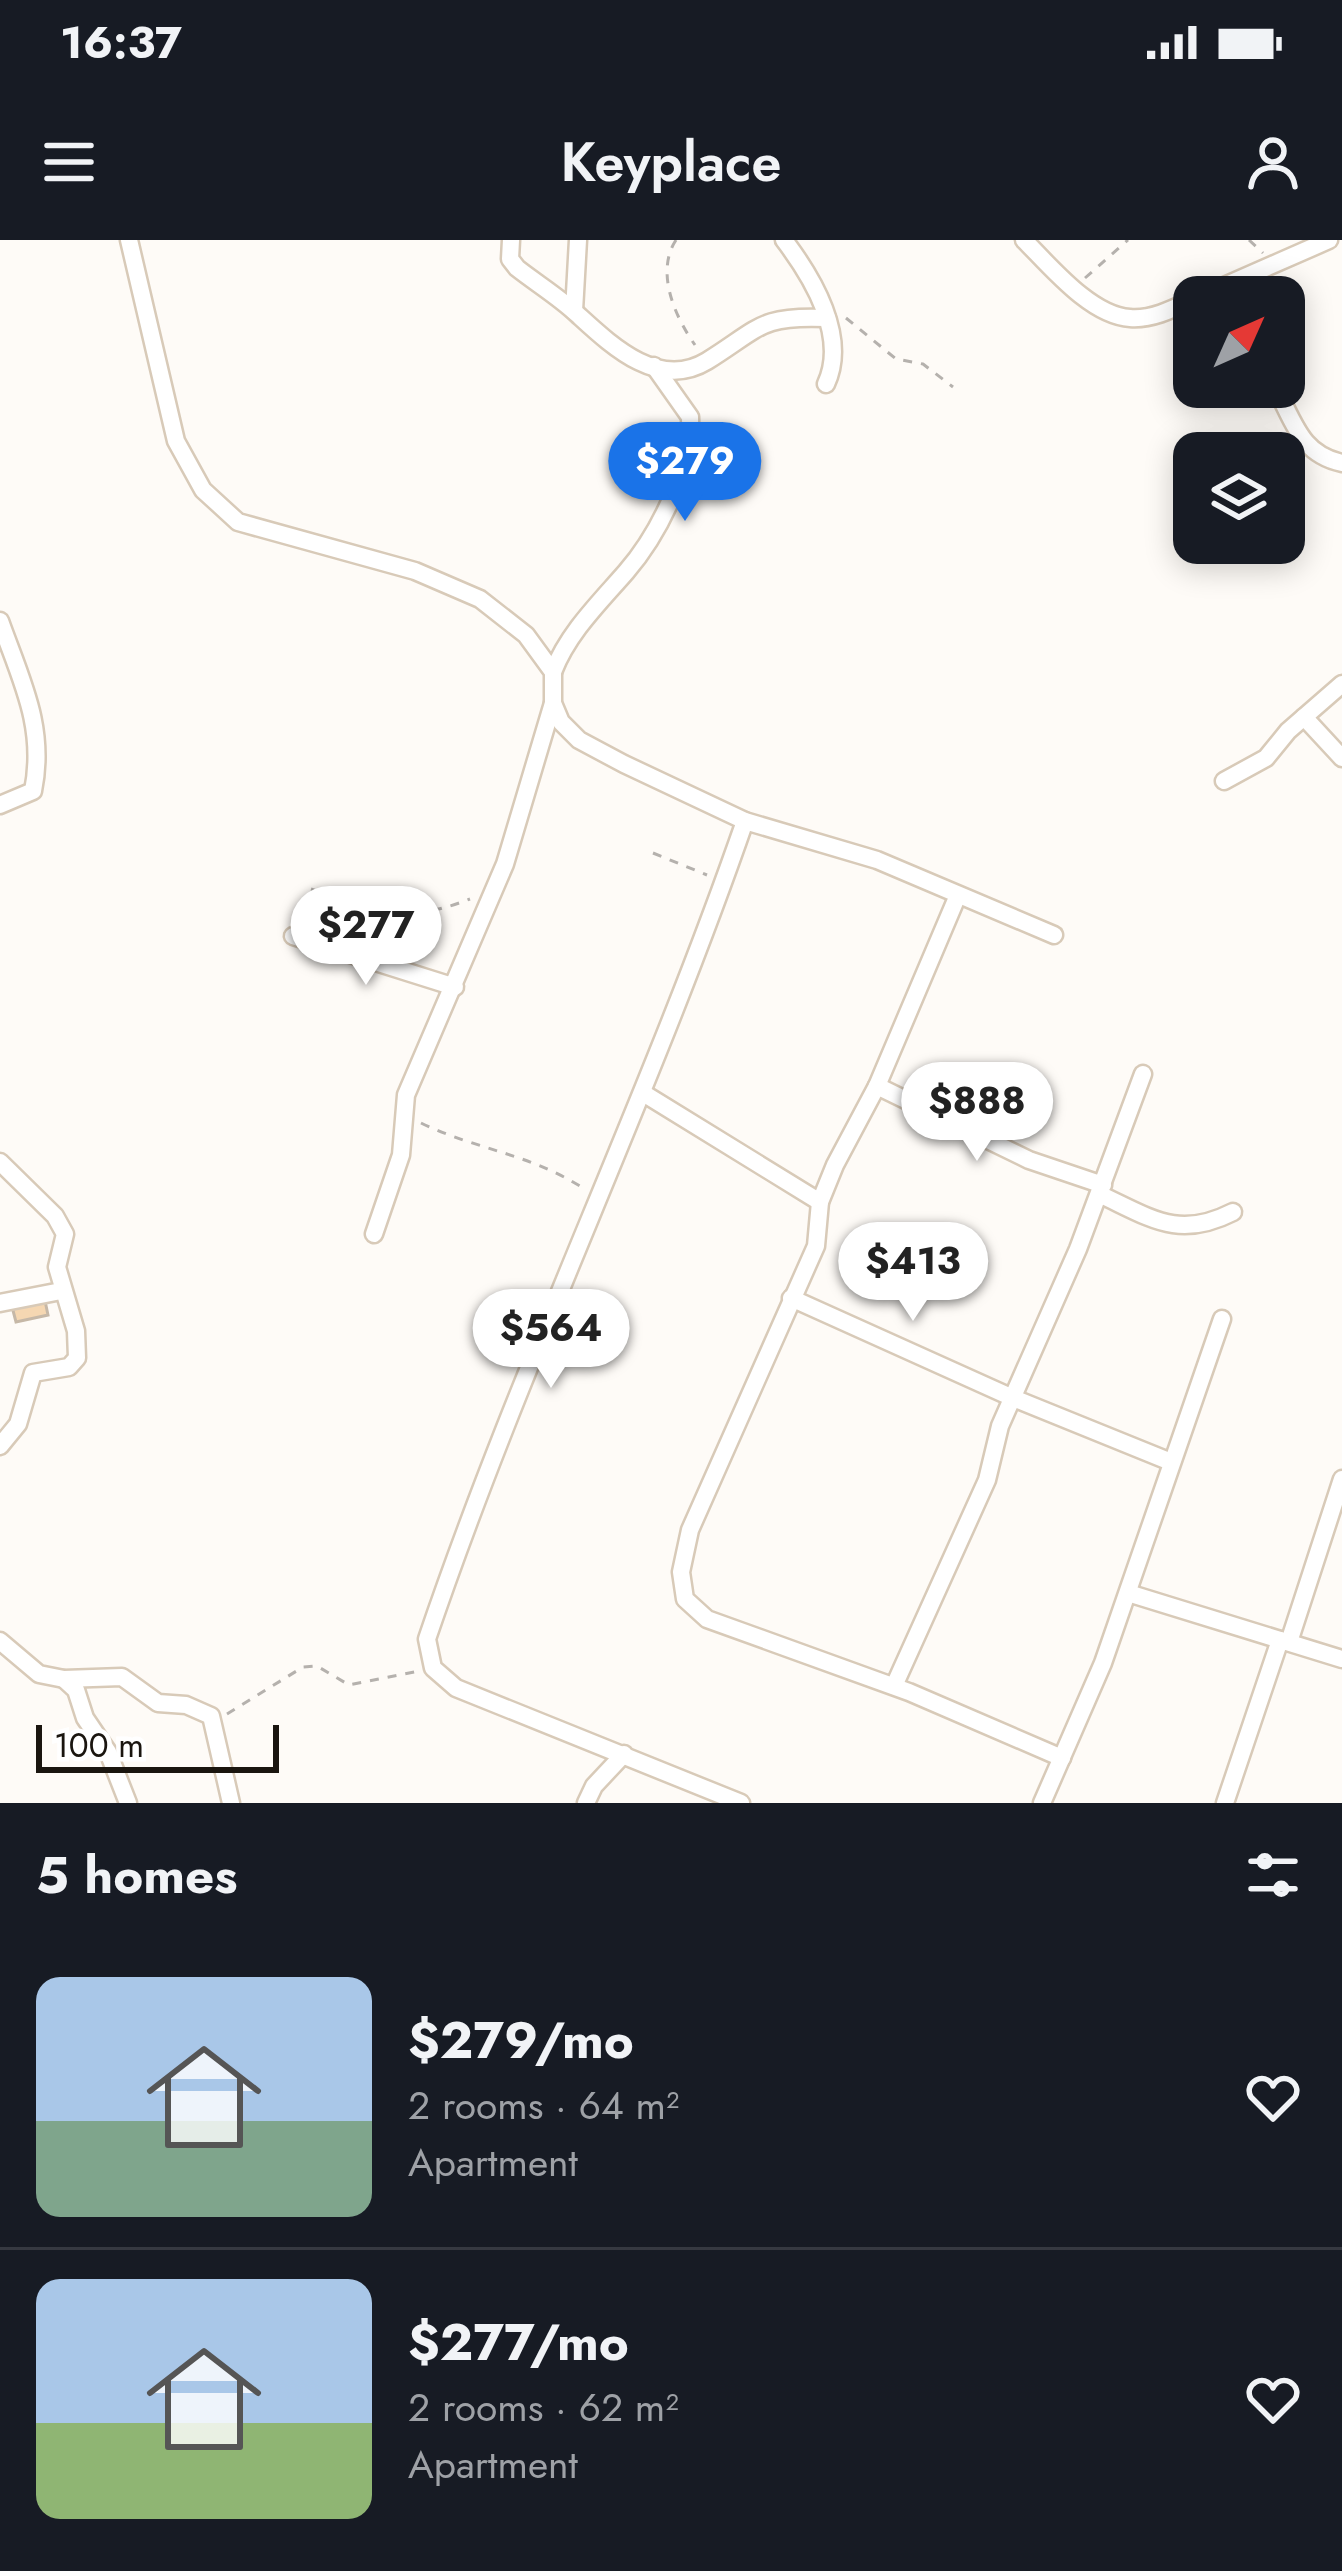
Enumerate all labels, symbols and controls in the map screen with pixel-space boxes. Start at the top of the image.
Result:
text: 16:37 [60,10,182,75]
text: Keyplace [561,123,781,201]
icon: menu [36,129,102,195]
icon: person [1240,129,1306,195]
north arrow [1173,276,1305,408]
map controls [1173,276,1305,564]
pin: $279 [614,422,756,524]
text: $279 [635,432,735,489]
button: layers [1173,432,1305,564]
pin: $277 [295,886,437,988]
text: $277 [318,896,414,953]
pin: $888 [906,1062,1048,1164]
text: $888 [928,1072,1026,1129]
pin: $413 [842,1222,984,1324]
text: $413 [865,1232,961,1289]
pin: $564 [480,1289,622,1391]
text: $564 [500,1299,602,1356]
scale bar [36,1719,279,1772]
text: 100 m [54,1722,144,1769]
text: 5 homes [36,1838,238,1912]
icon: filters [1240,1842,1306,1908]
text: $279/mo [408,2003,634,2077]
icon: home [132,2025,276,2169]
icon: heart [1240,2064,1306,2130]
text: 2 rooms · 64 m² [408,2077,679,2134]
text: Apartment [408,2134,578,2191]
text: $277/mo [408,2305,629,2379]
icon: home [132,2327,276,2471]
icon: heart [1240,2366,1306,2432]
text: 2 rooms · 62 m² [408,2379,679,2436]
text: Apartment [408,2436,578,2493]

